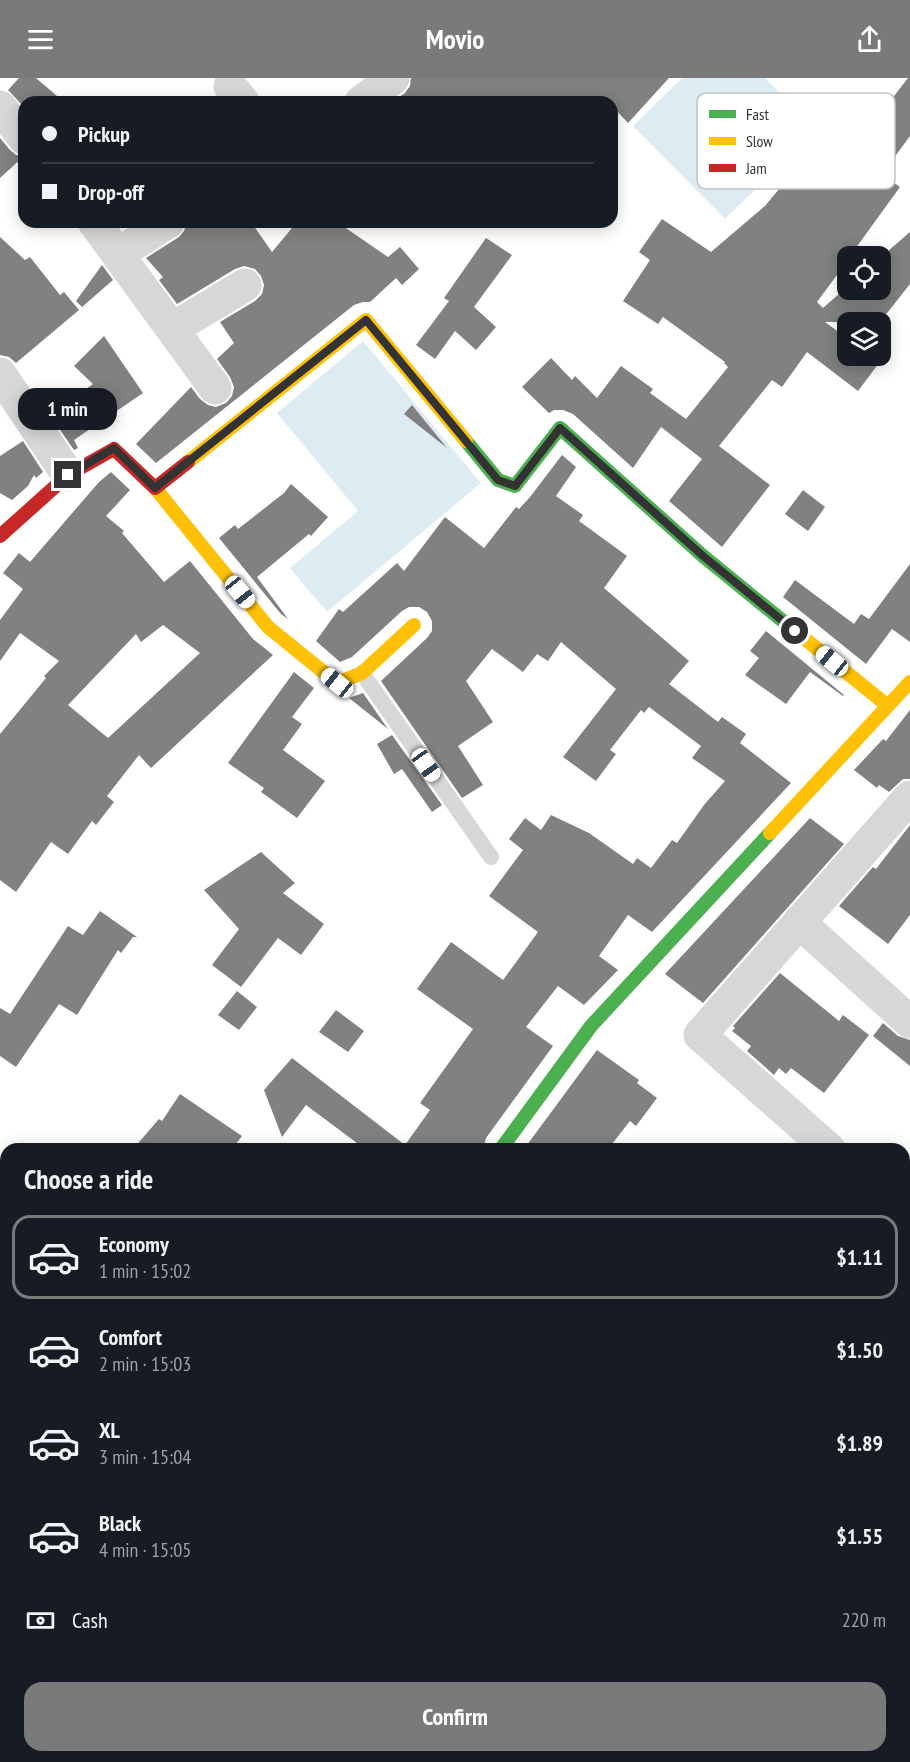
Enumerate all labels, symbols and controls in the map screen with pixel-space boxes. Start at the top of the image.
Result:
text: Movio [426,22,484,56]
icon: menu [24,23,57,56]
icon: share [853,23,886,56]
legend [697,93,895,189]
text: Fast [746,104,769,124]
text: Pickup [78,120,130,148]
text: Slow [746,131,773,151]
text: Jam [745,158,767,178]
text: Drop-off [78,178,144,206]
map controls [837,246,891,366]
button: locate [837,246,891,300]
button: layers [837,312,891,366]
callout: 1 min [19,388,118,430]
text: 1 min [47,396,88,422]
route end [54,461,81,488]
car [222,572,258,612]
route start [781,617,808,644]
car [812,643,852,679]
car [317,665,357,701]
car [408,745,444,785]
text: Choose a ride [24,1162,153,1196]
icon: car [27,1230,81,1284]
text: Economy [99,1230,169,1258]
text: $1.11 [836,1243,883,1271]
text: 1 min · 15:02 [99,1258,191,1284]
icon: car [27,1323,81,1377]
text: Comfort [99,1323,162,1351]
text: $1.50 [836,1336,883,1364]
text: 2 min · 15:03 [99,1351,191,1377]
icon: car [27,1416,81,1470]
text: XL [99,1416,120,1444]
text: $1.89 [836,1429,883,1457]
text: 3 min · 15:04 [99,1444,191,1470]
icon: car [27,1509,81,1563]
text: Black [99,1509,141,1537]
text: $1.55 [836,1522,883,1550]
text: 4 min · 15:05 [99,1537,191,1563]
icon: cash [24,1604,57,1637]
text: Cash [72,1606,108,1634]
text: 220 m [842,1607,886,1633]
button: Confirm [24,1682,886,1751]

